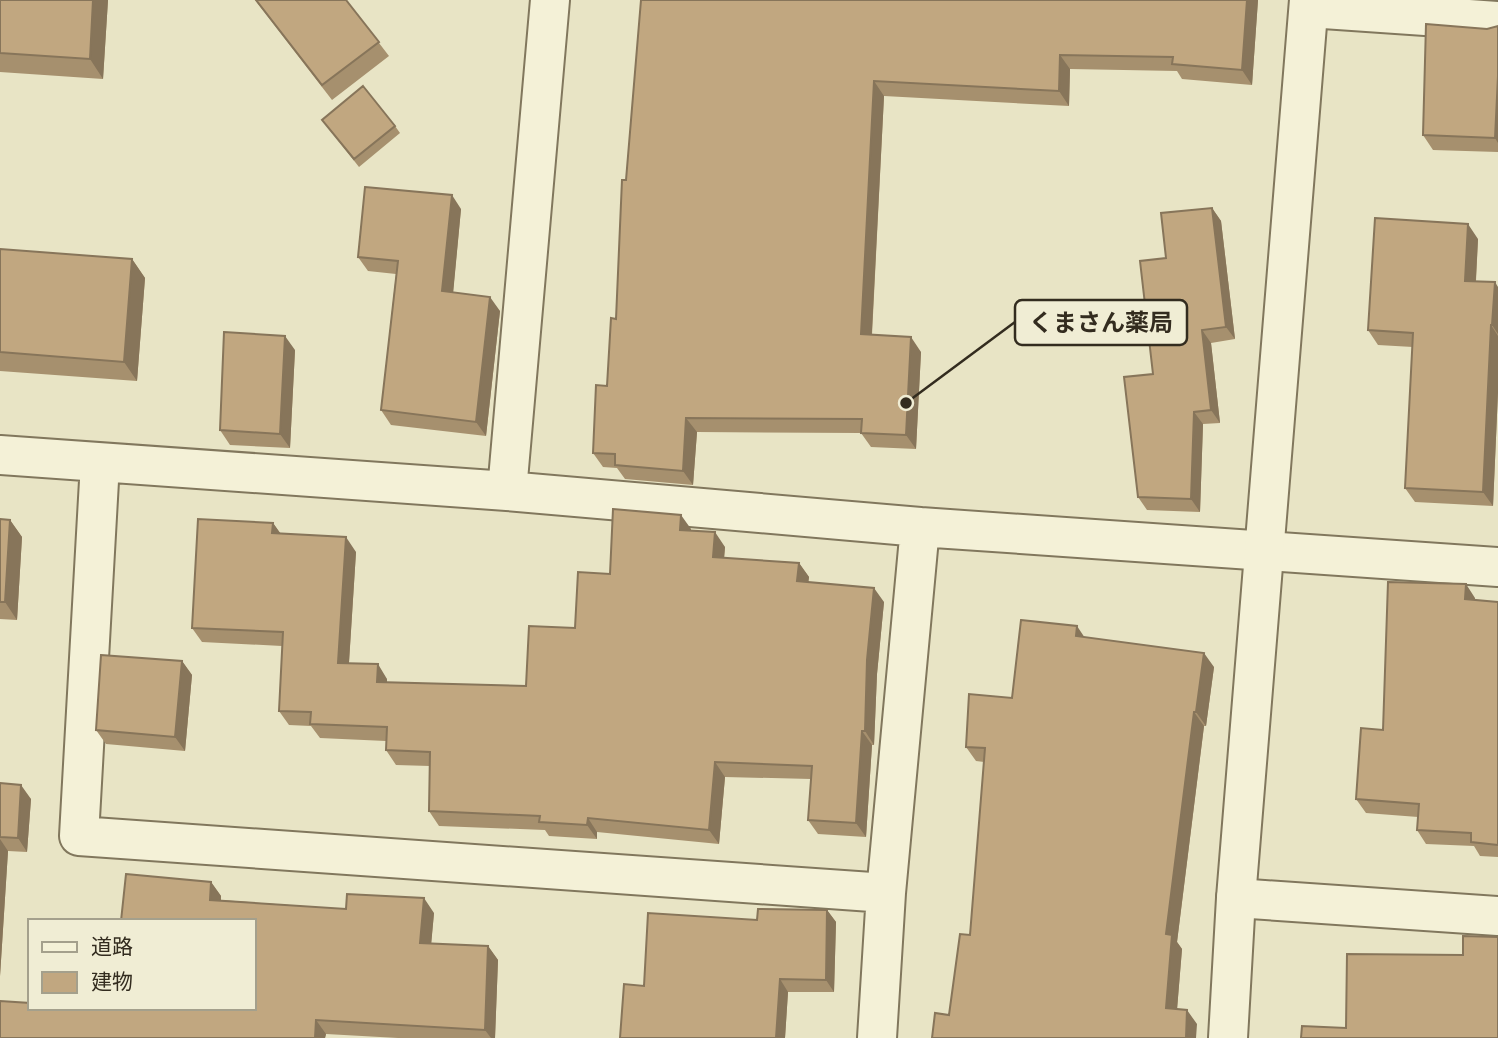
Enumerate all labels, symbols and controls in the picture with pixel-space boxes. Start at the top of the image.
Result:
callout: くまさん薬局 [1015,300,1187,345]
text: くまさん薬局 [1029,309,1173,336]
legend [28,919,256,1010]
text: 道路 [91,935,133,959]
text: 建物 [91,970,133,994]

